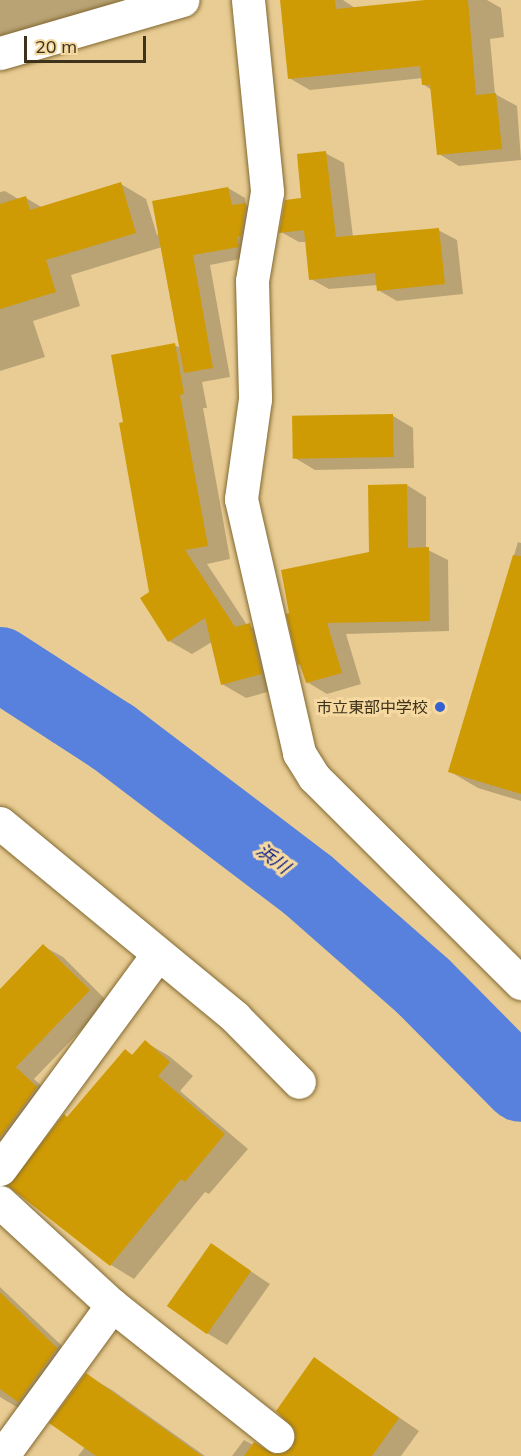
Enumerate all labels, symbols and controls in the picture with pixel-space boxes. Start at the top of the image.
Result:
scale bar [27,24,148,62]
text: 20 m [35,35,77,58]
place label: 市立東部中学校 [316,697,428,717]
marker: 市立東部中学校 [433,700,447,714]
water label: 浜川 [252,840,294,878]

